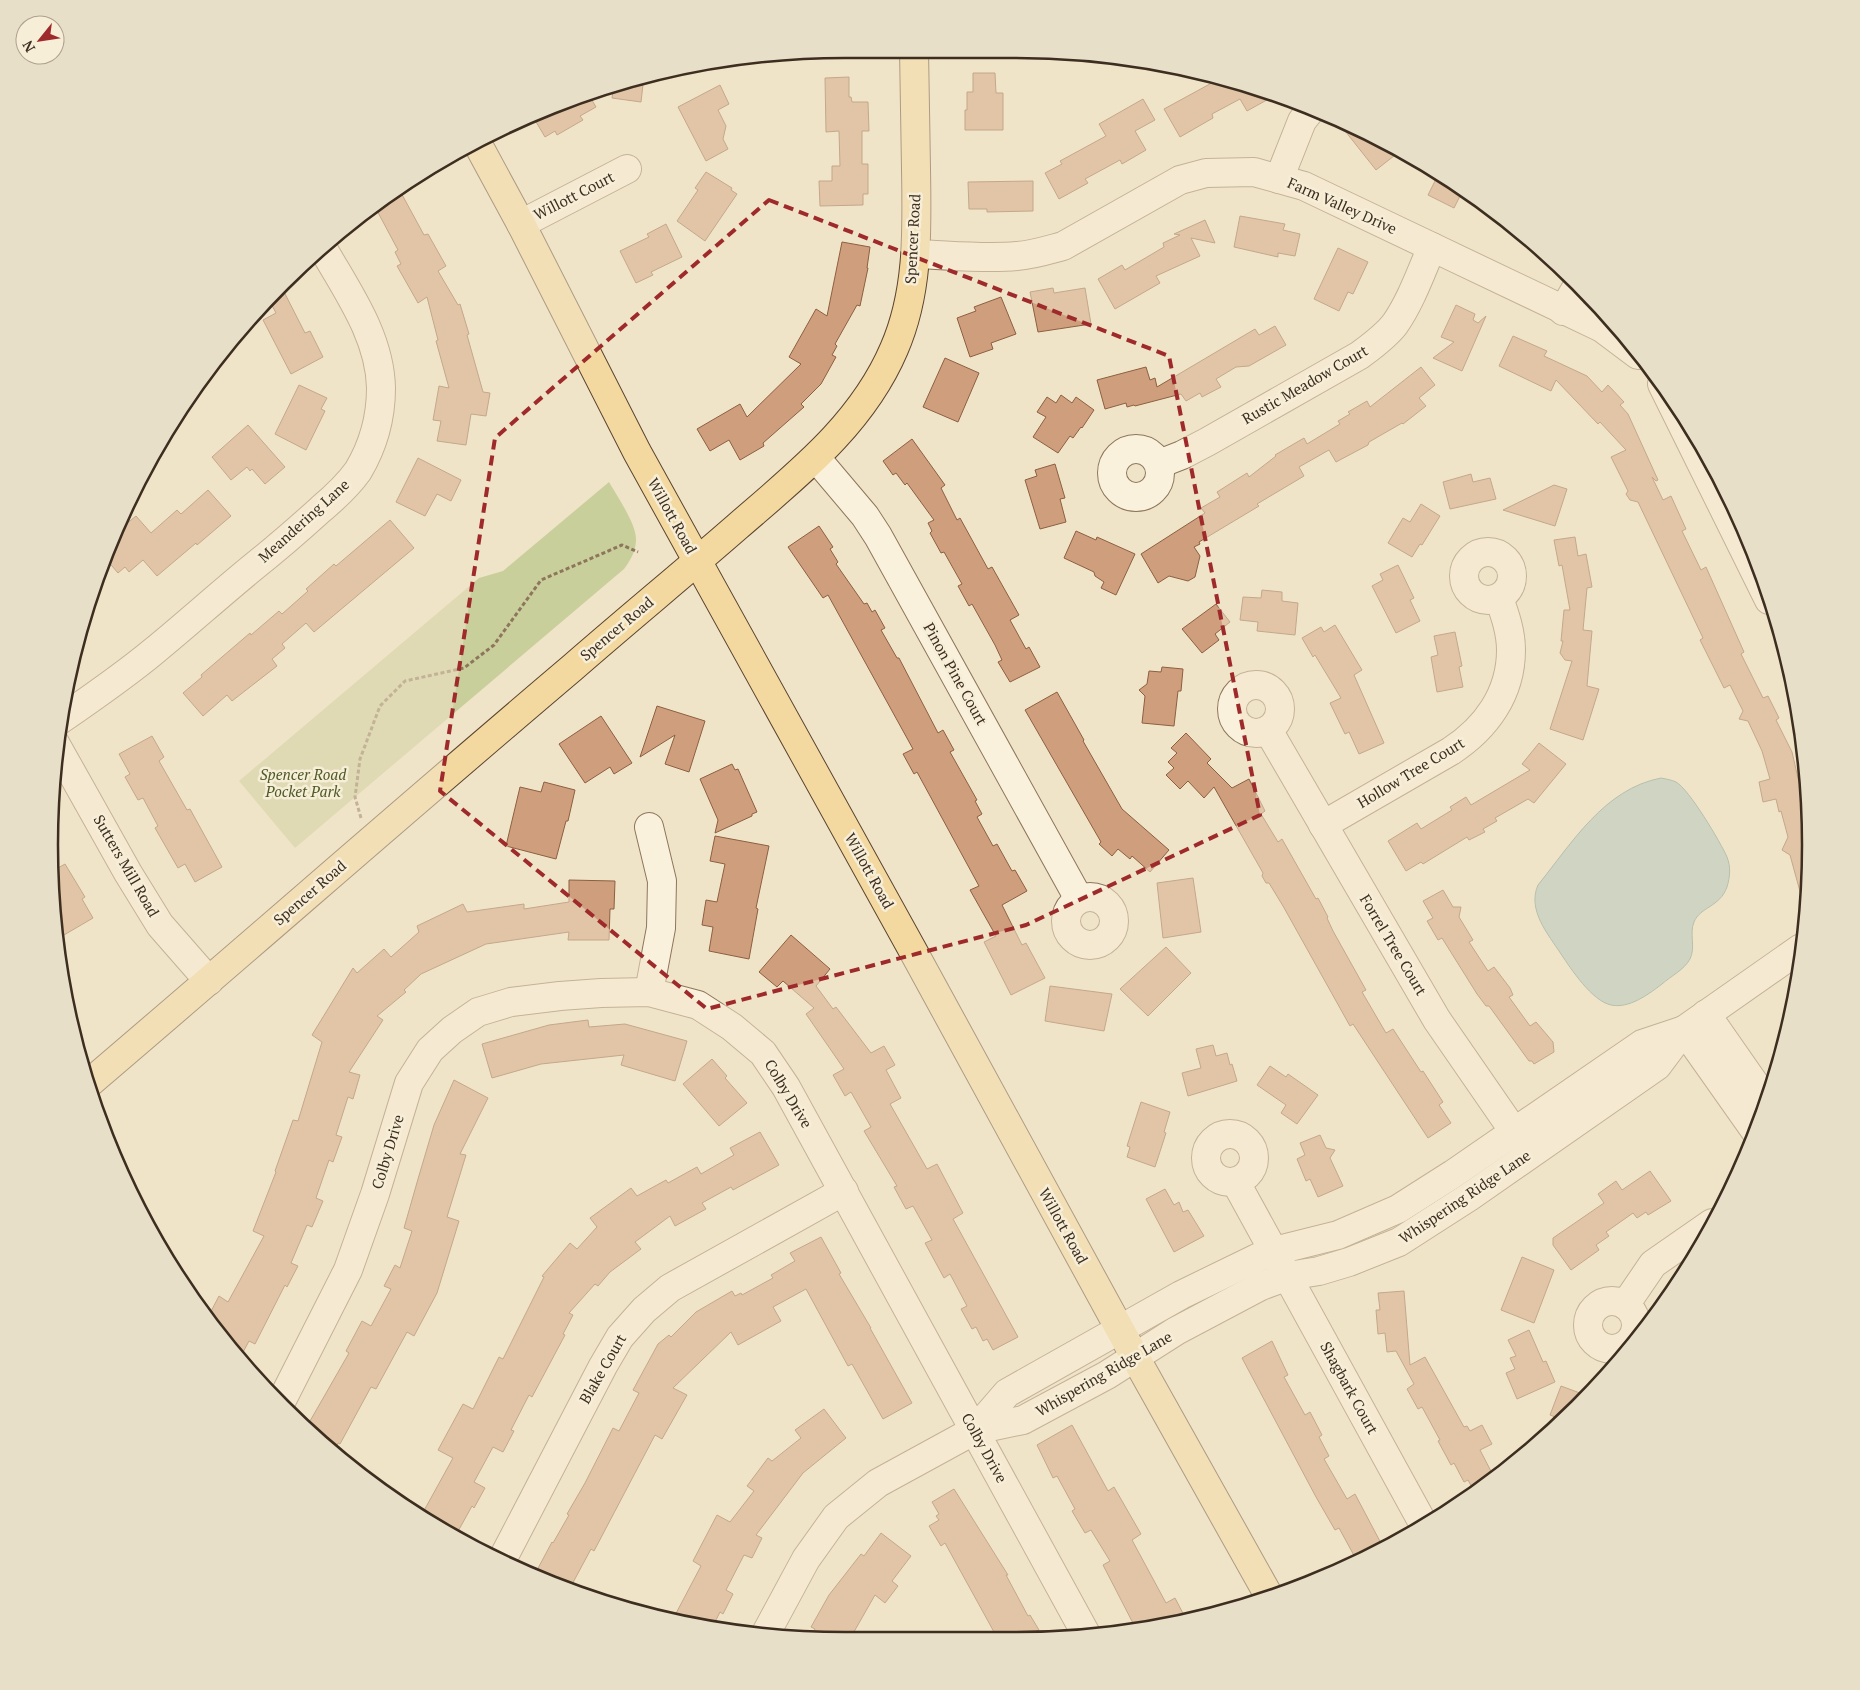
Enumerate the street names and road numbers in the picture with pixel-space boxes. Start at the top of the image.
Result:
street label: Willott Court [530,166,618,224]
street label: Farm Valley Drive [1285,172,1400,238]
street label: Spencer Road [900,193,924,284]
street label: Rustic Meadow Court [1238,340,1371,428]
street label: Meandering Lane [254,474,353,566]
street label: Willott Road [644,474,702,557]
street label: Spencer Road [575,592,657,665]
street label: Pinon Pine Court [919,619,993,729]
street label: Hollow Tree Court [1353,732,1468,812]
street label: Sutters Mill Road [89,811,164,920]
street label: Willott Road [841,829,899,912]
street label: Spencer Road [269,855,350,929]
street label: Forrel Tree Court [1356,890,1432,999]
street label: Colby Drive [760,1055,817,1132]
street label: Colby Drive [366,1112,408,1191]
street label: Whispering Ridge Lane [1395,1145,1534,1248]
street label: Willott Road [1035,1184,1093,1267]
street label: Whispering Ridge Lane [1032,1326,1175,1420]
street label: Blake Court [574,1330,630,1407]
street label: Shagbark Court [1316,1338,1384,1438]
street label: Colby Drive [957,1409,1012,1486]

